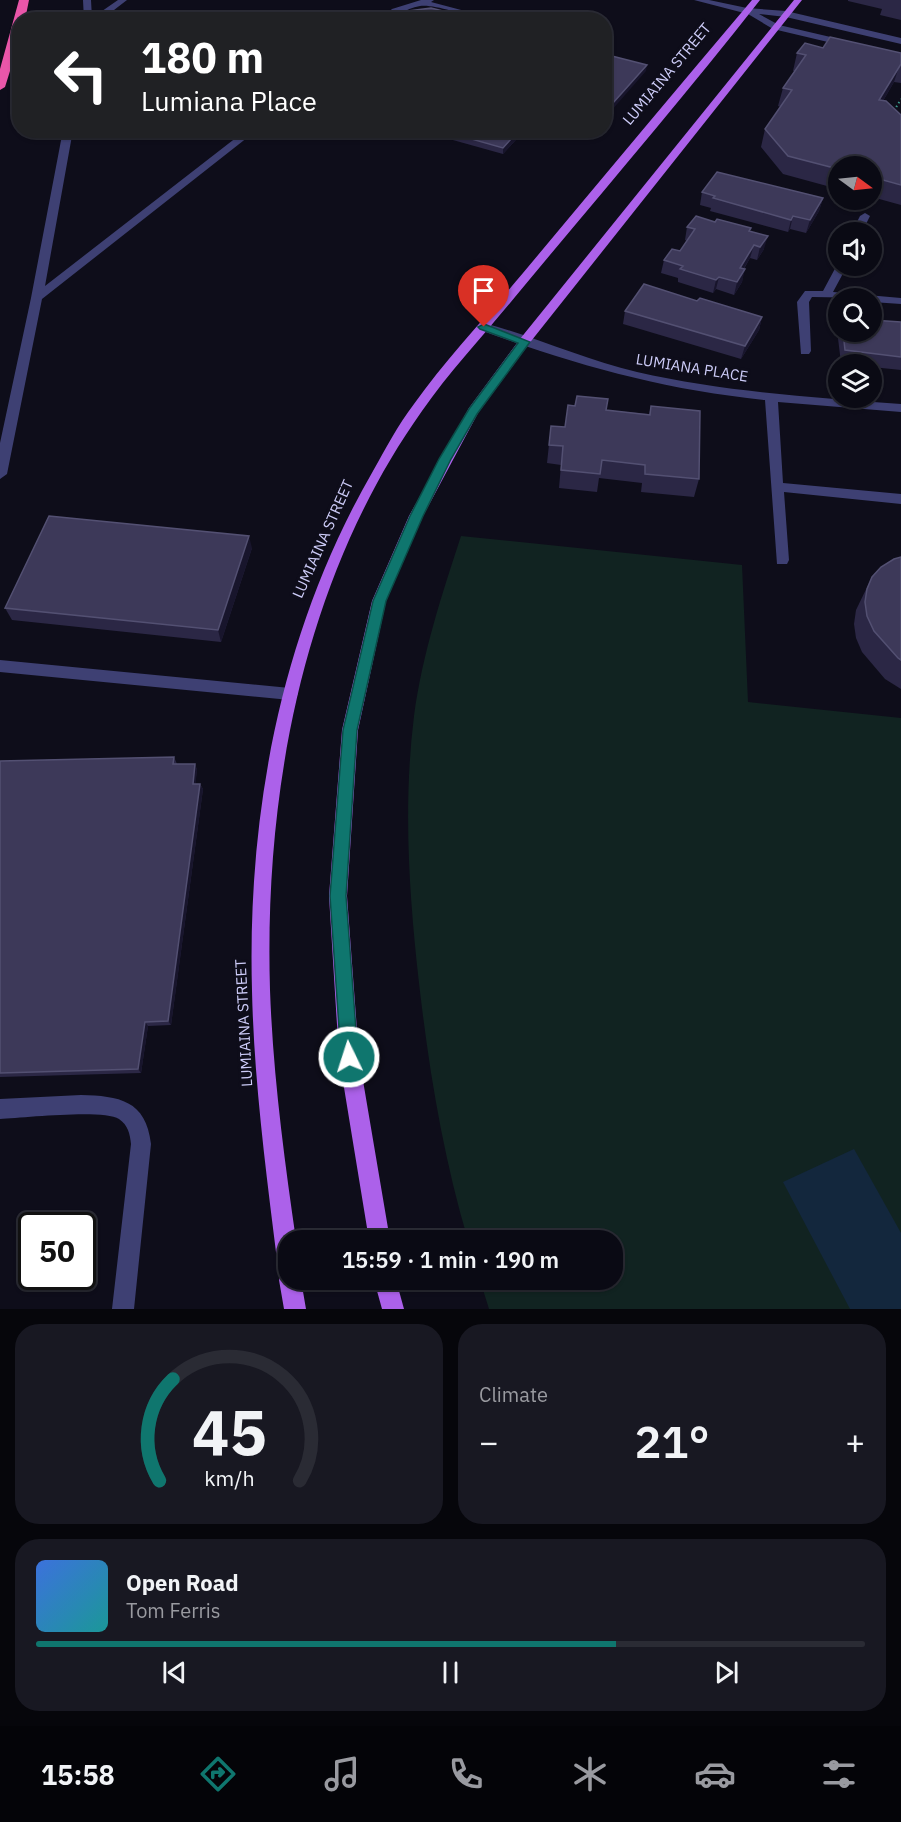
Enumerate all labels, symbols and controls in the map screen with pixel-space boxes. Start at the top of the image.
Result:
street label: LUMIAINA STREET [618,18,715,129]
text: 180 m [141,30,264,85]
icon: left [42,36,120,114]
text: Lumiana Place [141,83,317,118]
north arrow [828,156,882,210]
map controls [828,156,882,408]
button: sound [828,222,882,276]
pin [458,265,509,327]
icon: arrive [467,274,500,307]
button: search [828,288,882,342]
street label: LUMIANA PLACE [635,349,749,386]
button: layers [828,354,882,408]
street label: LUMIAINA STREET [288,476,357,601]
street label: LUMIAINA STREET [231,958,256,1087]
position arrow [317,1025,381,1089]
speed limit sign: 50 [18,1212,96,1290]
text: 15:59 · 1 min · 190 m [342,1245,559,1274]
text: Climate [479,1381,548,1408]
text: 45 [192,1391,266,1472]
text: 21° [634,1412,710,1470]
text: − [479,1420,499,1463]
text: + [845,1420,865,1463]
text: km/h [204,1464,254,1492]
text: Open Road [126,1568,239,1597]
text: Tom Ferris [126,1597,221,1624]
icon: previous [158,1656,191,1689]
icon: pause [434,1656,467,1689]
icon: next [710,1656,743,1689]
icon: directions [197,1753,239,1795]
icon: music [321,1753,363,1795]
icon: phone [445,1753,487,1795]
icon: climate [569,1753,611,1795]
icon: car [694,1753,736,1795]
icon: filters [818,1753,860,1795]
text: 15:58 [41,1757,115,1792]

